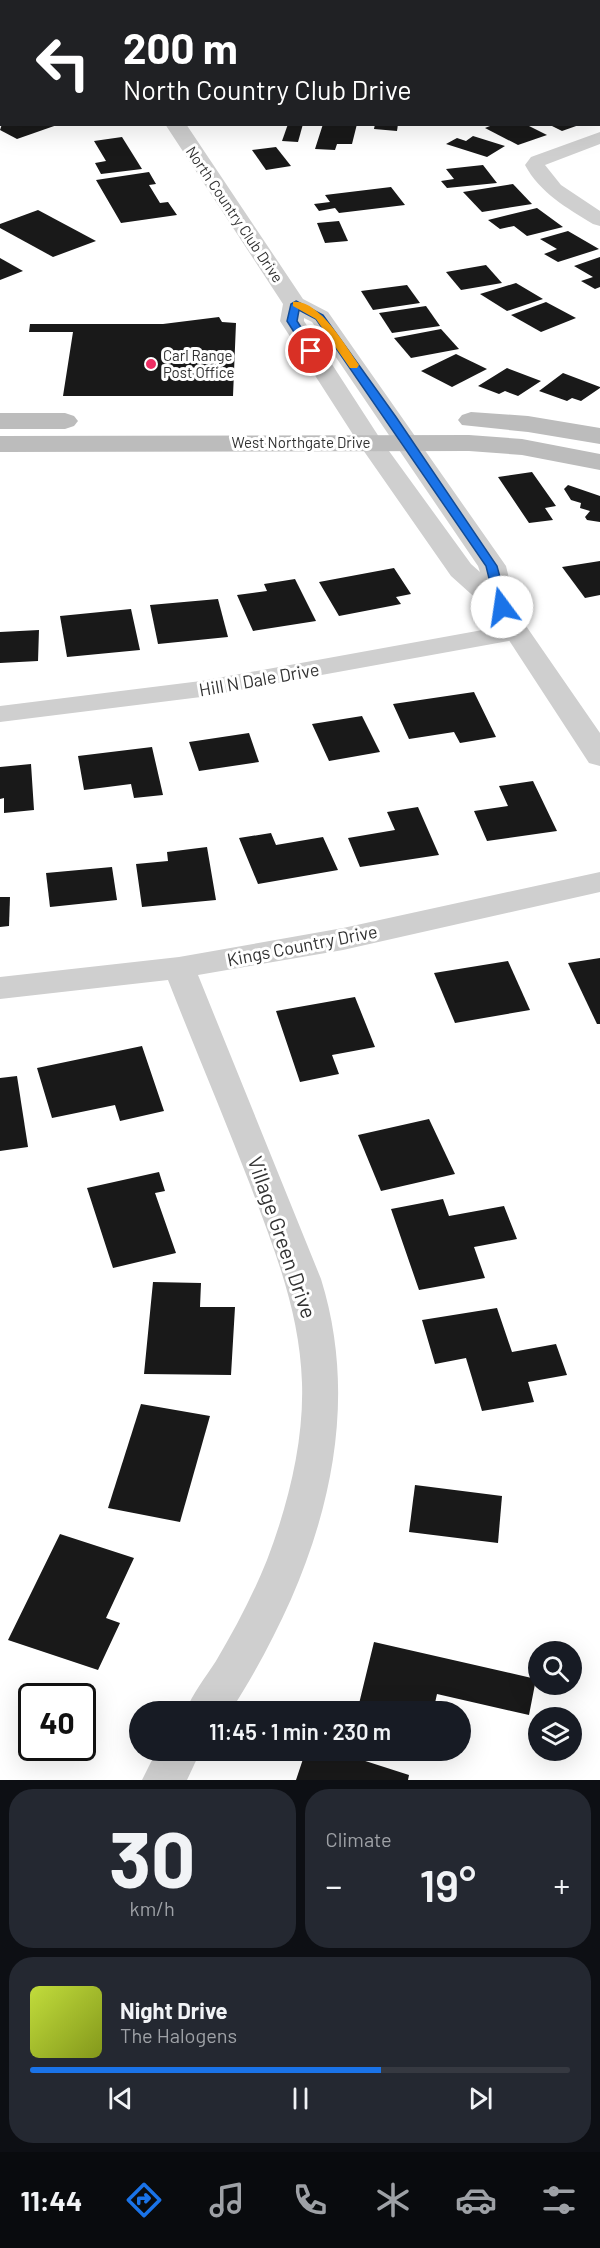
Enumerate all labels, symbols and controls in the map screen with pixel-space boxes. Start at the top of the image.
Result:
text: 200 m [123,22,238,72]
icon: left [24,24,102,102]
text: North Country Club Drive [123,73,412,105]
street label: North Country Club Drive [183,142,287,286]
pin [285,325,336,376]
icon: arrive [294,334,327,367]
place label: Carl Range Post Office [163,346,235,381]
marker: Carl Range Post Office [144,357,158,371]
street label: West Northgate Drive [232,433,370,451]
position arrow [470,575,534,639]
street label: Hill N Dale Drive [197,658,321,700]
street label: Kings Country Drive [225,920,379,970]
street label: Village Green Drive [244,1153,322,1321]
map controls [528,1641,582,1761]
button: search [528,1641,582,1695]
speed limit sign: 40 [18,1683,96,1761]
button: layers [528,1707,582,1761]
text: 11:45 · 1 min · 230 m [209,1718,391,1744]
text: 30 [109,1810,196,1904]
text: Climate [326,1827,392,1851]
text: 19° [419,1857,476,1911]
text: − [326,1865,342,1905]
text: + [554,1865,570,1905]
text: km/h [130,1896,175,1920]
text: Night Drive [120,1997,228,2023]
text: The Halogens [120,2023,237,2047]
icon: previous [104,2082,137,2115]
icon: pause [284,2082,317,2115]
icon: next [464,2082,497,2115]
icon: directions [123,2179,165,2221]
icon: music [206,2179,248,2221]
icon: phone [289,2179,331,2221]
icon: climate [372,2179,414,2221]
icon: car [455,2179,497,2221]
icon: filters [538,2179,580,2221]
text: 11:44 [20,2184,82,2216]

